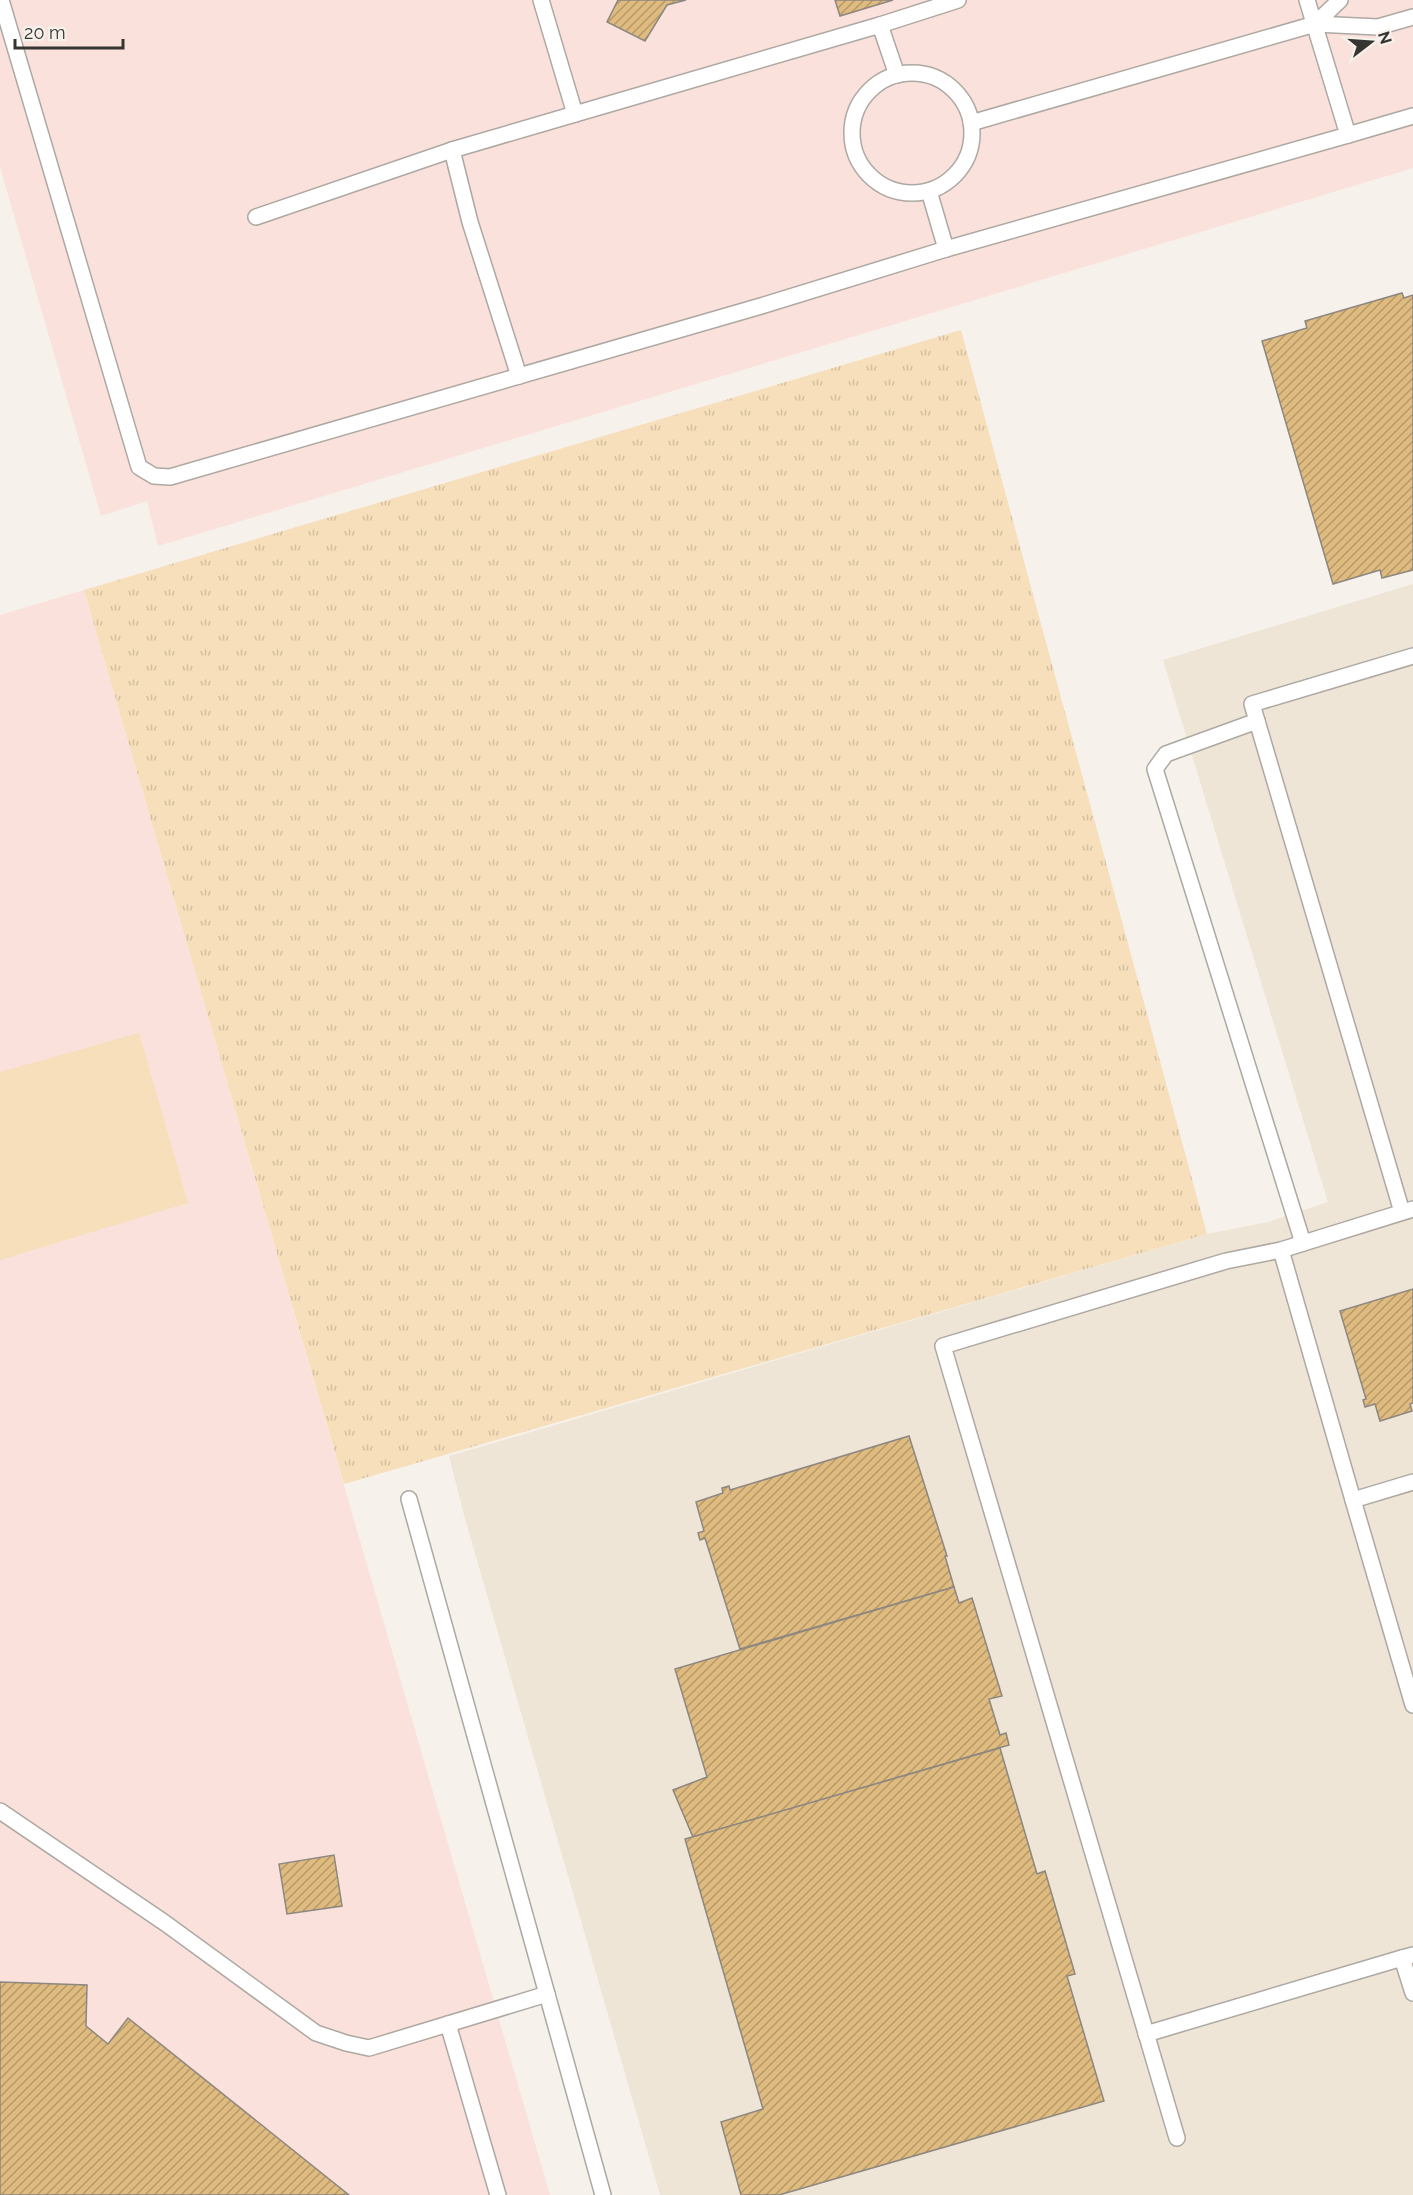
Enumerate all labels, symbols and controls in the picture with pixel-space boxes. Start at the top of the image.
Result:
scale bar [15,12,123,50]
north arrow [1341,12,1401,72]
text: 20 m [24,22,66,43]
text: N [1374,29,1396,46]

